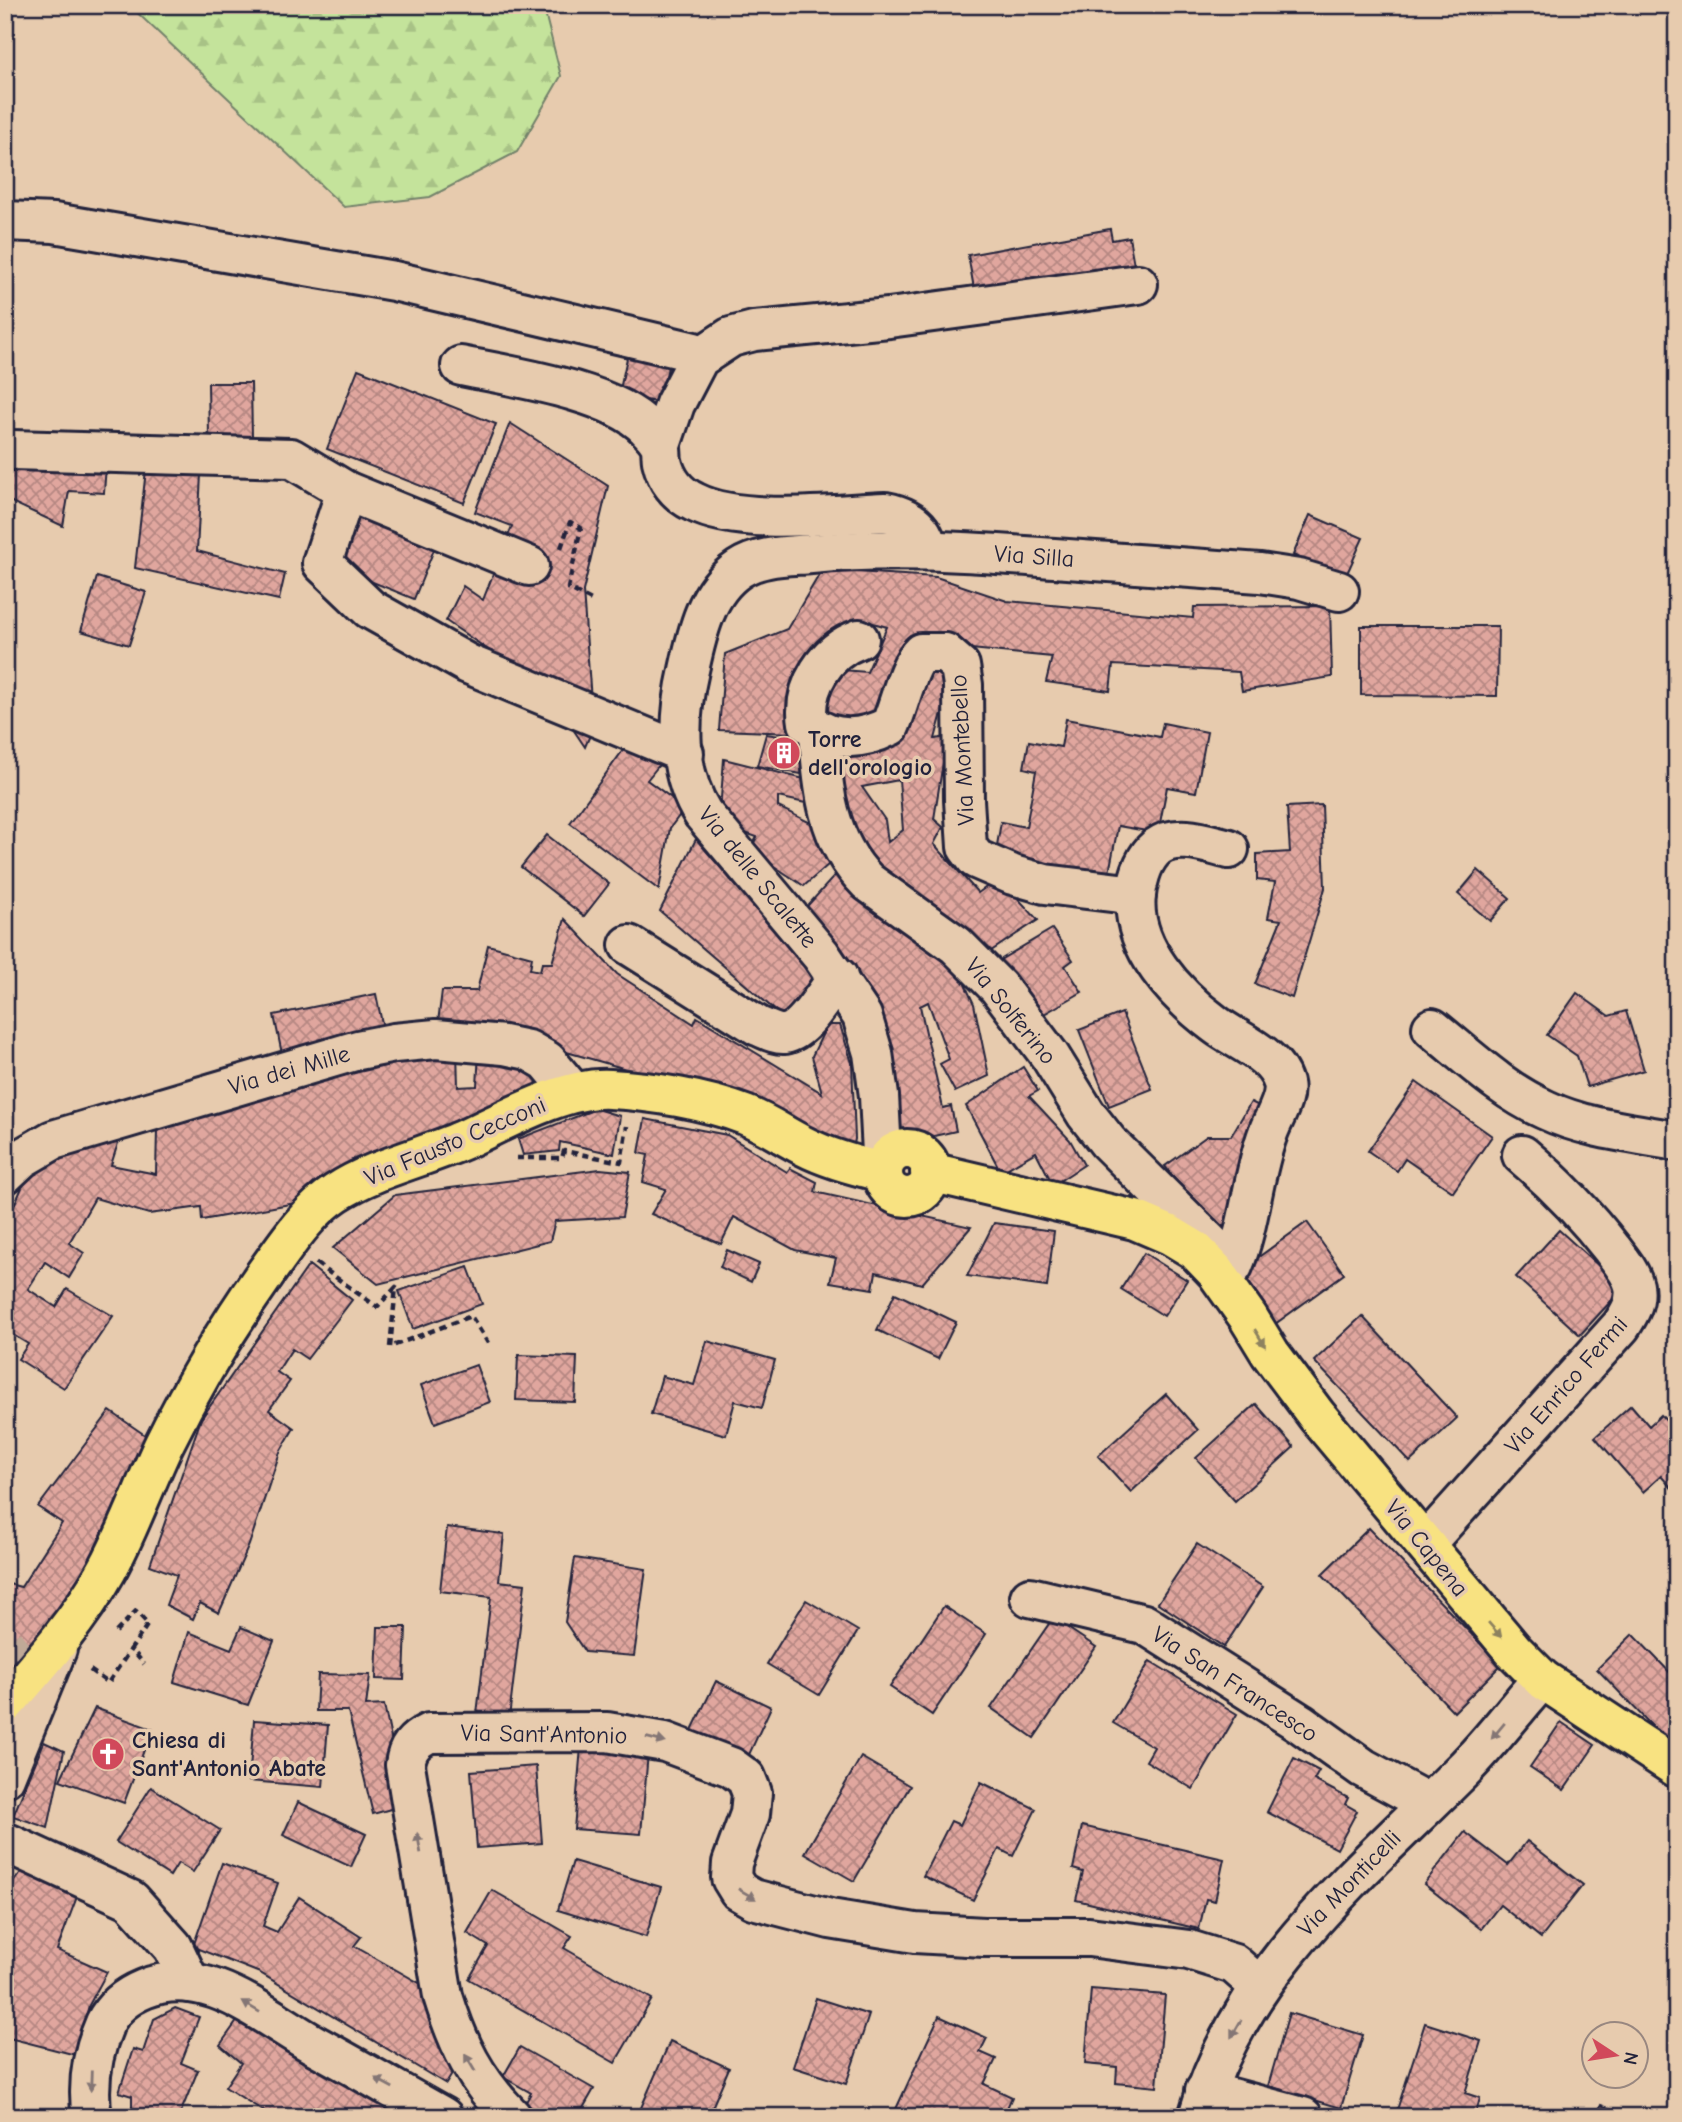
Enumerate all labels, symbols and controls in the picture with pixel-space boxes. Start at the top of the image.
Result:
street label: Via Silla [993,539,1075,573]
street label: Via Montebello [944,674,980,826]
place label: Torre dell'orologio [808,725,932,781]
building icon: Torre dell'orologio [765,734,803,772]
street label: Via delle Scalette [693,801,823,953]
street label: Via Solferino [959,952,1063,1070]
street label: Via dei Mille [225,1039,353,1101]
street label: Via Fausto Cecconi [360,1090,550,1192]
street label: Via Enrico Fermi [1499,1311,1633,1459]
one-way arrow [1254,1329,1267,1348]
street label: Via Capena [1380,1494,1474,1602]
street label: Via San Francesco [1147,1620,1323,1748]
one-way arrow [1487,1621,1502,1638]
street label: Via Sant'Antonio [460,1719,628,1749]
one-way arrow [1490,1722,1506,1740]
place label: Chiesa di Sant'Antonio Abate [132,1726,326,1782]
church icon: Chiesa di Sant'Antonio Abate [89,1735,127,1773]
one-way arrow [645,1735,667,1746]
street label: Via Monticelli [1291,1824,1407,1942]
one-way arrow [413,1832,424,1854]
one-way arrow [738,1888,757,1900]
one-way arrow [242,2000,261,2013]
one-way arrow [1230,2020,1242,2039]
north arrow [1580,2021,1650,2090]
text: N [1619,2050,1643,2067]
one-way arrow [464,2054,476,2073]
one-way arrow [85,2071,96,2093]
one-way arrow [374,2077,393,2089]

